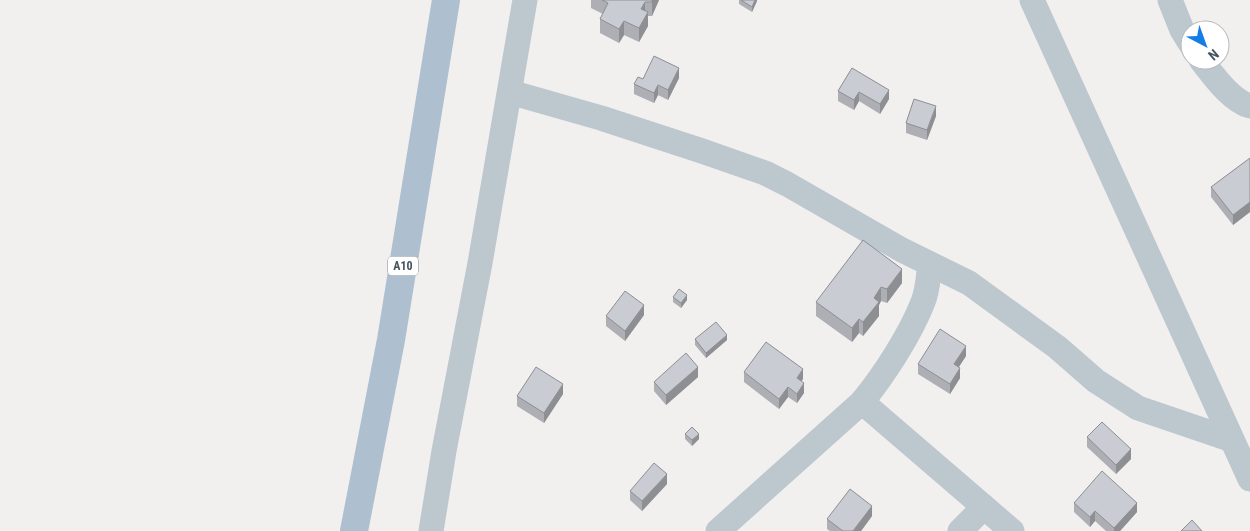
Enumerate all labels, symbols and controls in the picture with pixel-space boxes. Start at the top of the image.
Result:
north arrow [1180,20,1230,70]
text: N [1205,46,1222,64]
road number: A10 [388,256,418,276]

